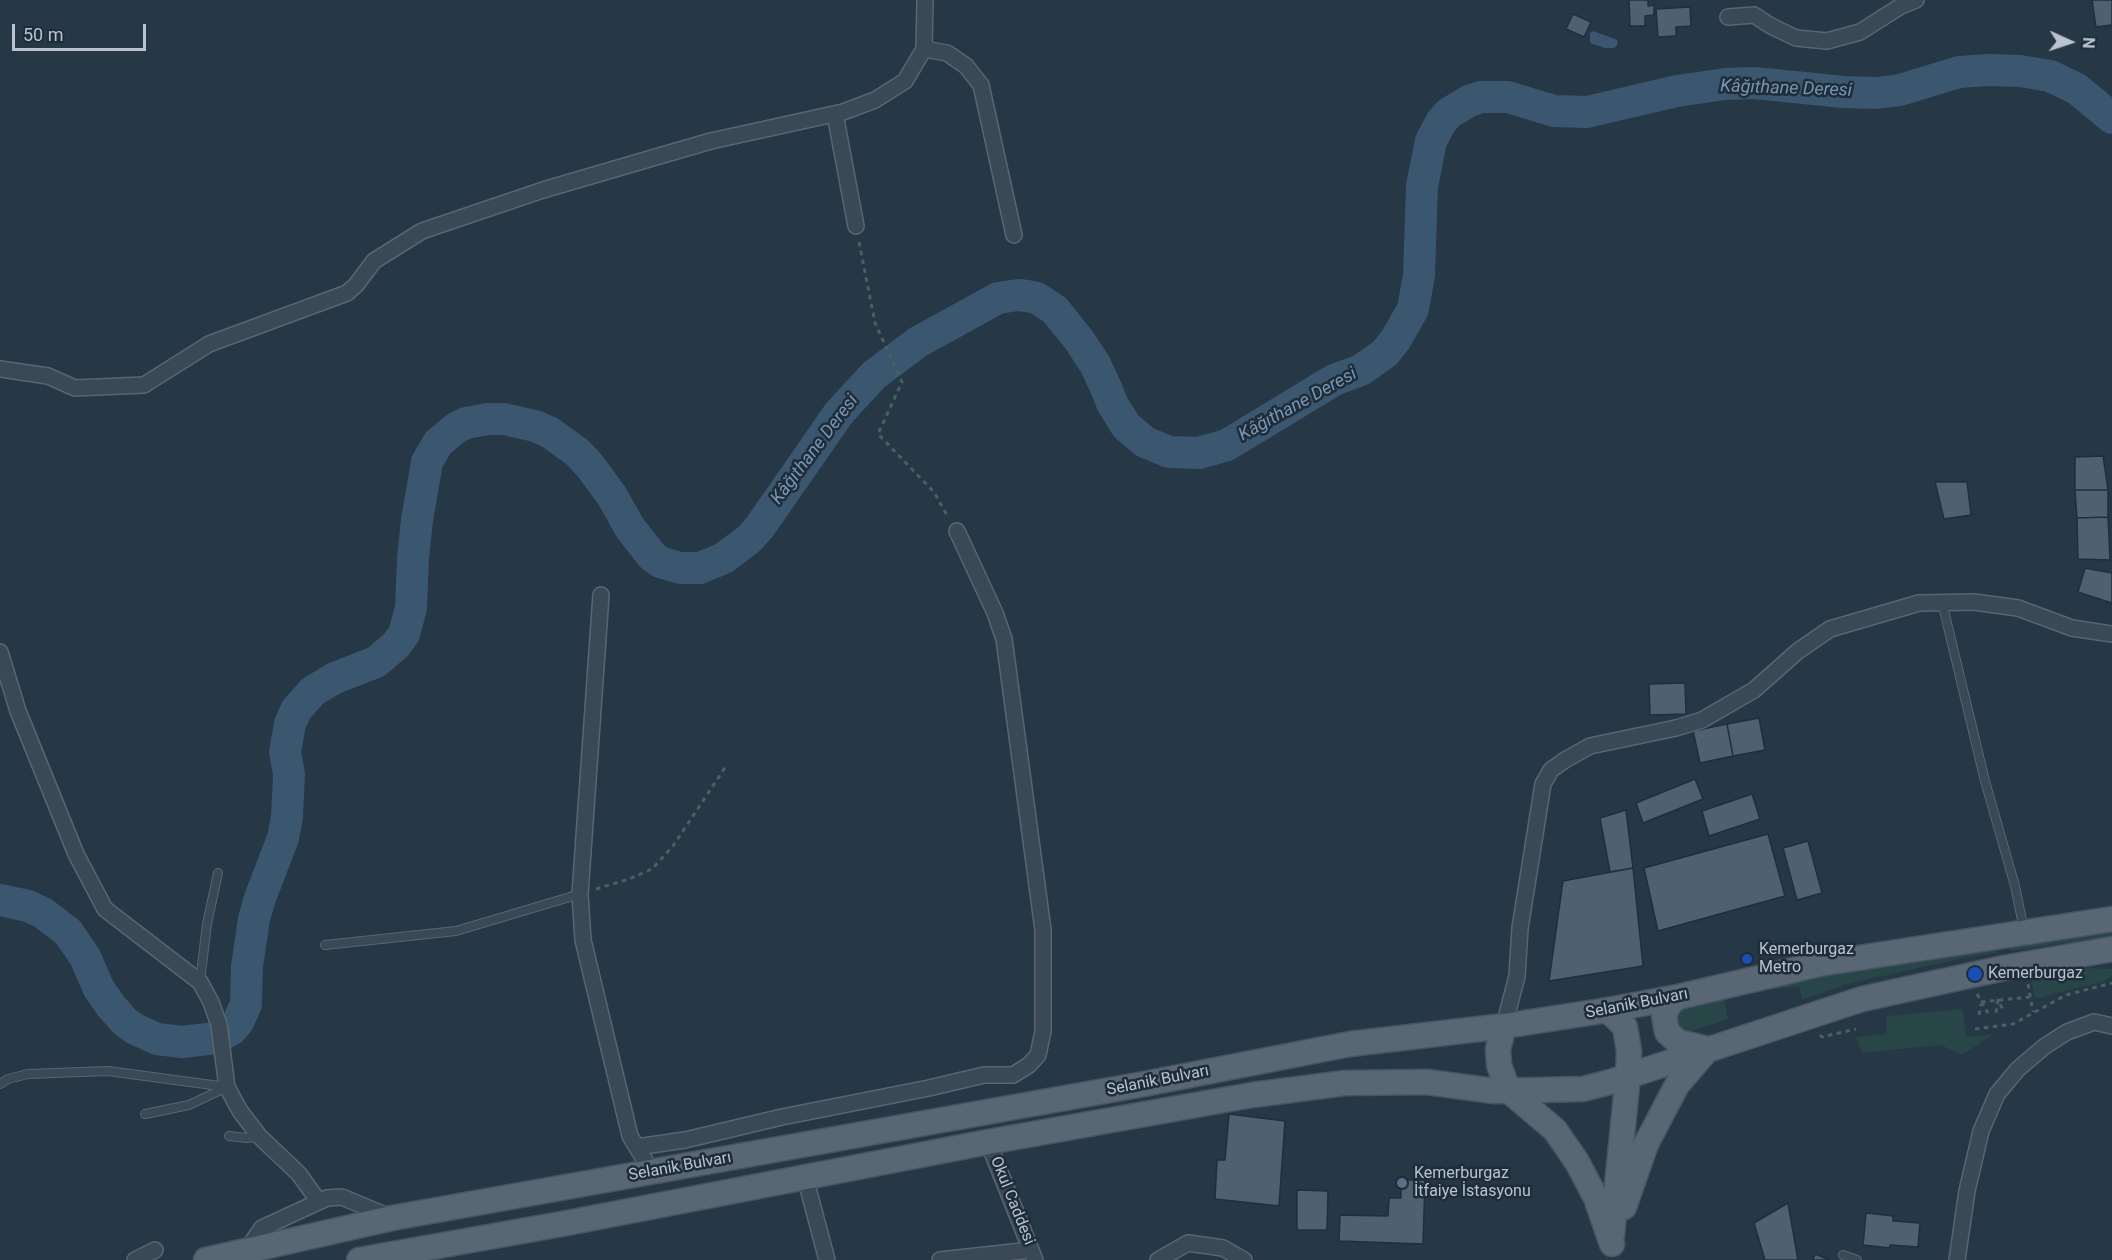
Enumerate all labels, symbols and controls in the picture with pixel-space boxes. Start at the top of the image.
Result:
scale bar [15,12,148,50]
north arrow [2040,12,2100,72]
text: 50 m [23,24,63,45]
text: N [2079,37,2098,49]
water label: Kâğıthane Deresi [1720,76,1852,102]
water label: Kâğıthane Deresi [1235,364,1361,446]
water label: Kâğıthane Deresi [767,391,863,509]
place label: Kemerburgaz Metro [1759,940,1854,978]
marker: Kemerburgaz Metro [1740,952,1754,966]
place label: Kemerburgaz [1988,964,2083,984]
marker: Kemerburgaz [1966,965,1984,983]
street label: Selanik Bulvarı [1584,985,1690,1023]
street label: Selanik Bulvarı [1105,1062,1211,1100]
street label: Selanik Bulvarı [627,1149,733,1185]
street label: Okul Caddesi [986,1154,1038,1248]
place label: Kemerburgaz İtfaiye İstasyonu [1414,1164,1531,1202]
marker: Kemerburgaz İtfaiye İstasyonu [1395,1176,1409,1190]

